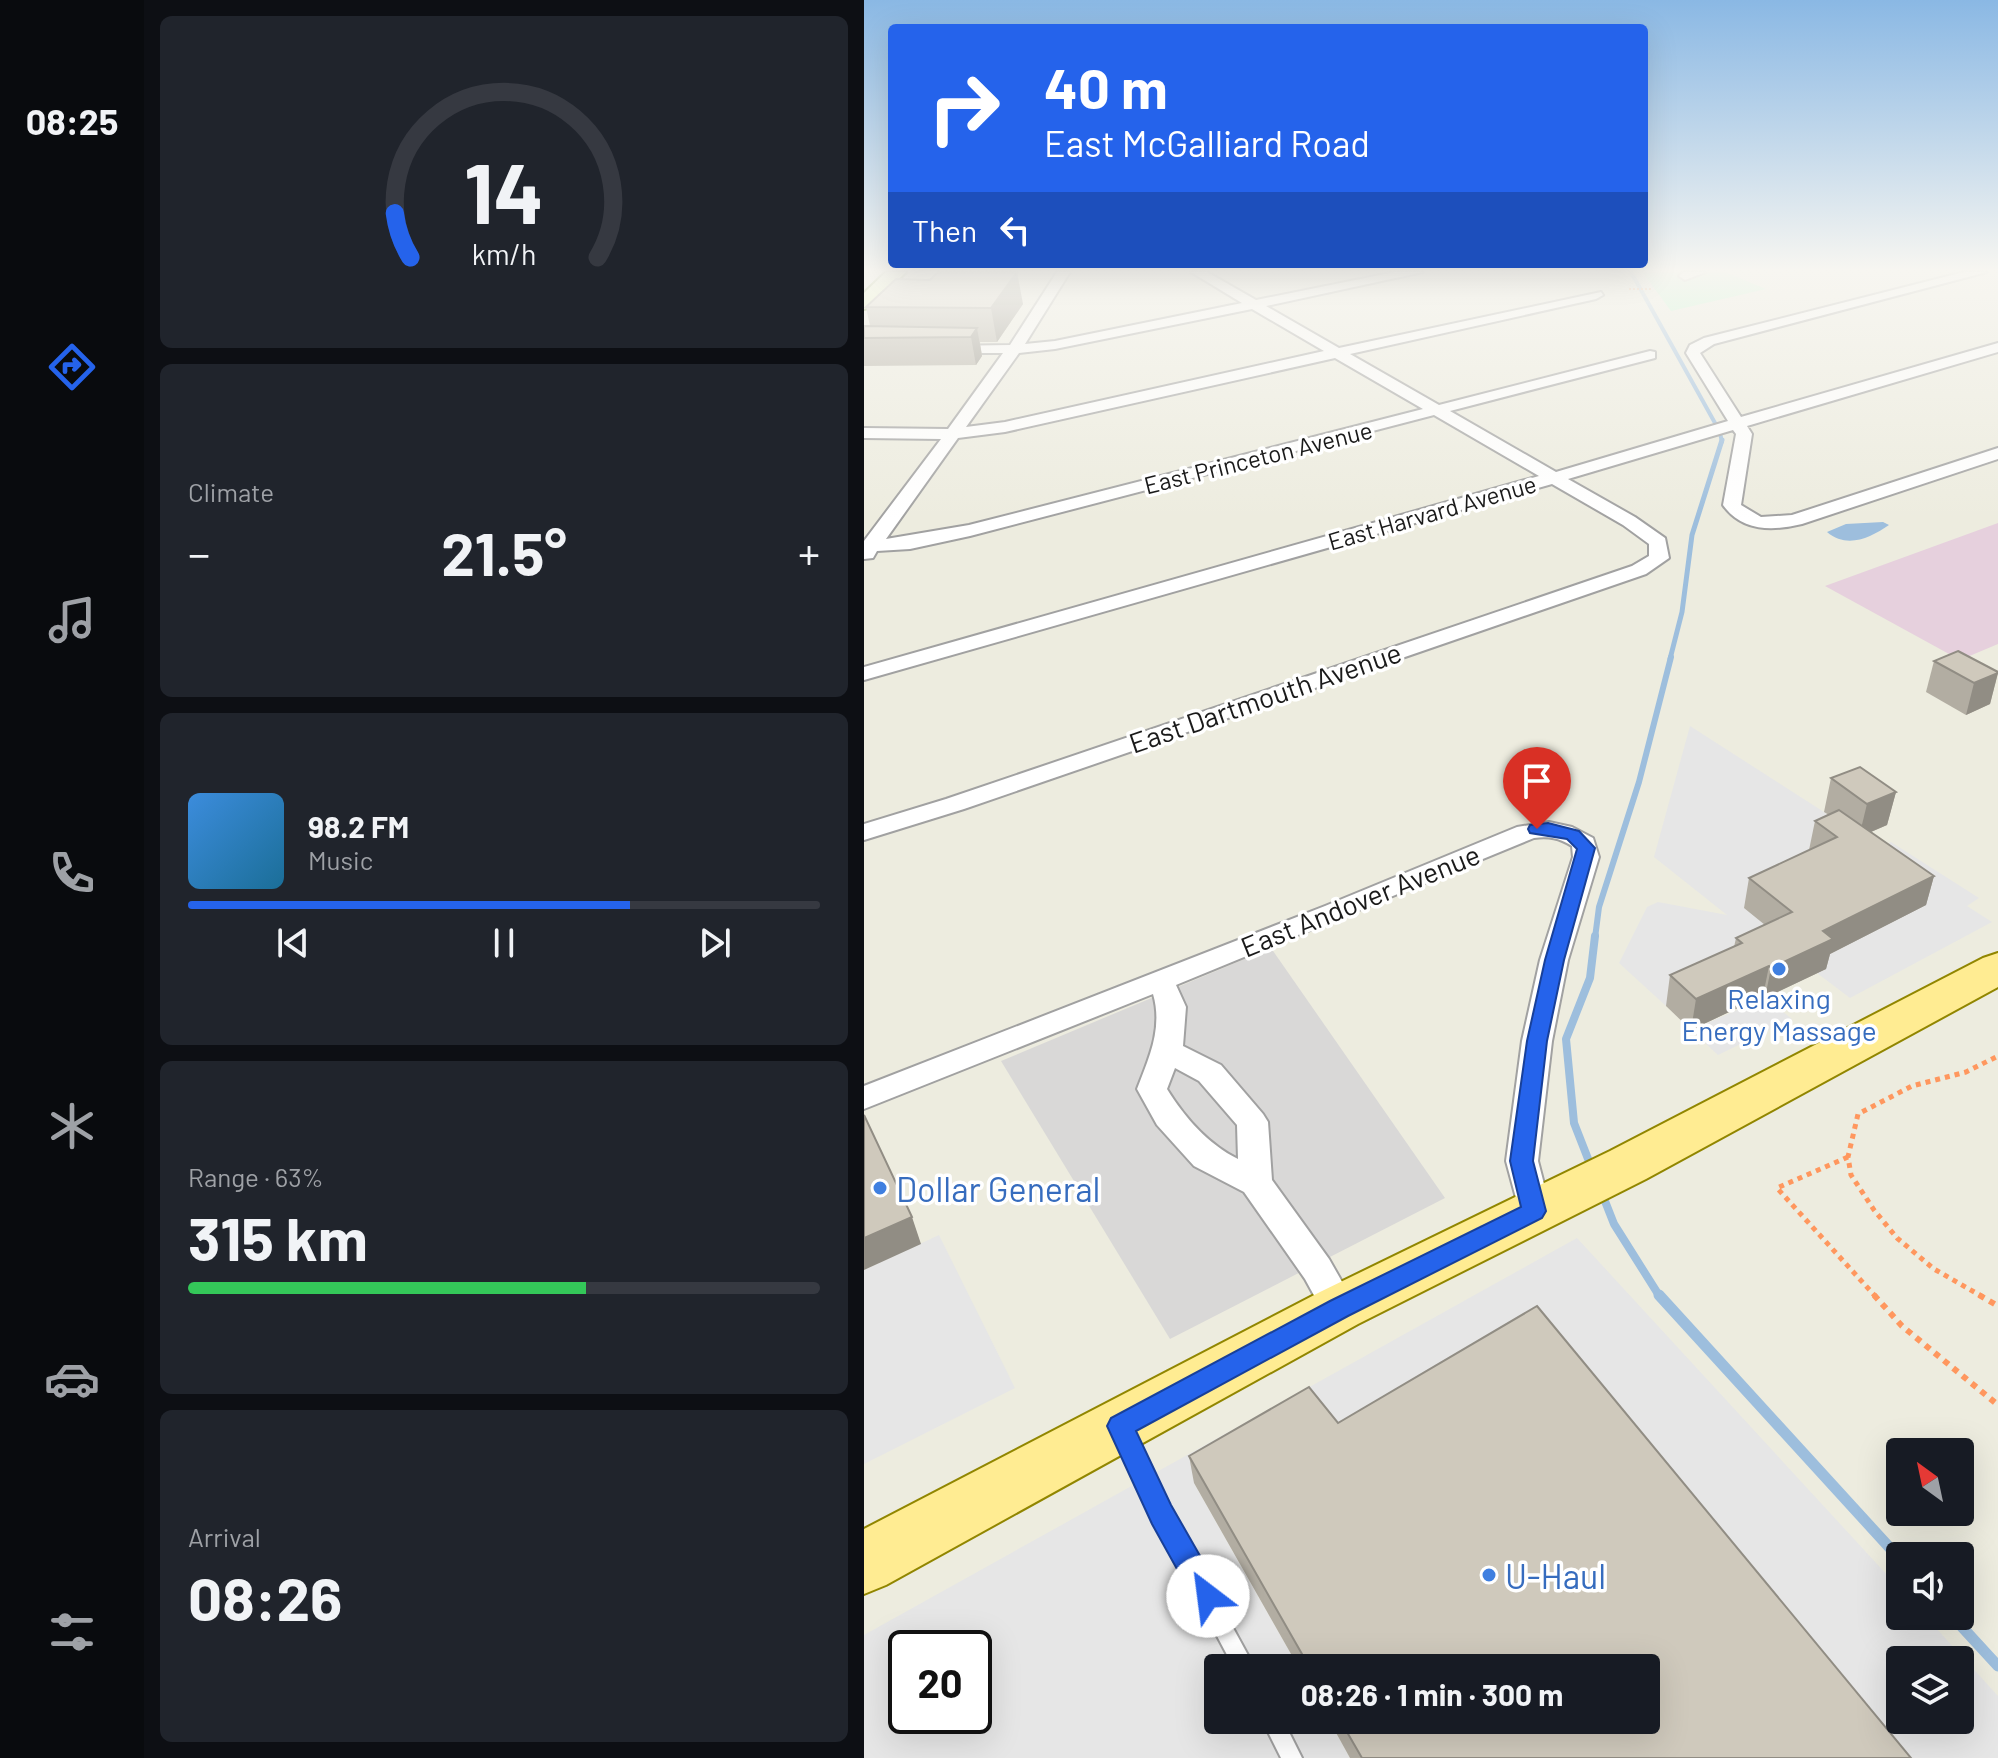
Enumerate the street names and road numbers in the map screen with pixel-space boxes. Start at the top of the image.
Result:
street label: East Princeton Avenue [1141,415,1375,499]
street label: East Harvard Avenue [1324,468,1540,556]
street label: East Dartmouth Avenue [1124,634,1406,760]
street label: East Andover Avenue [1235,836,1485,964]

